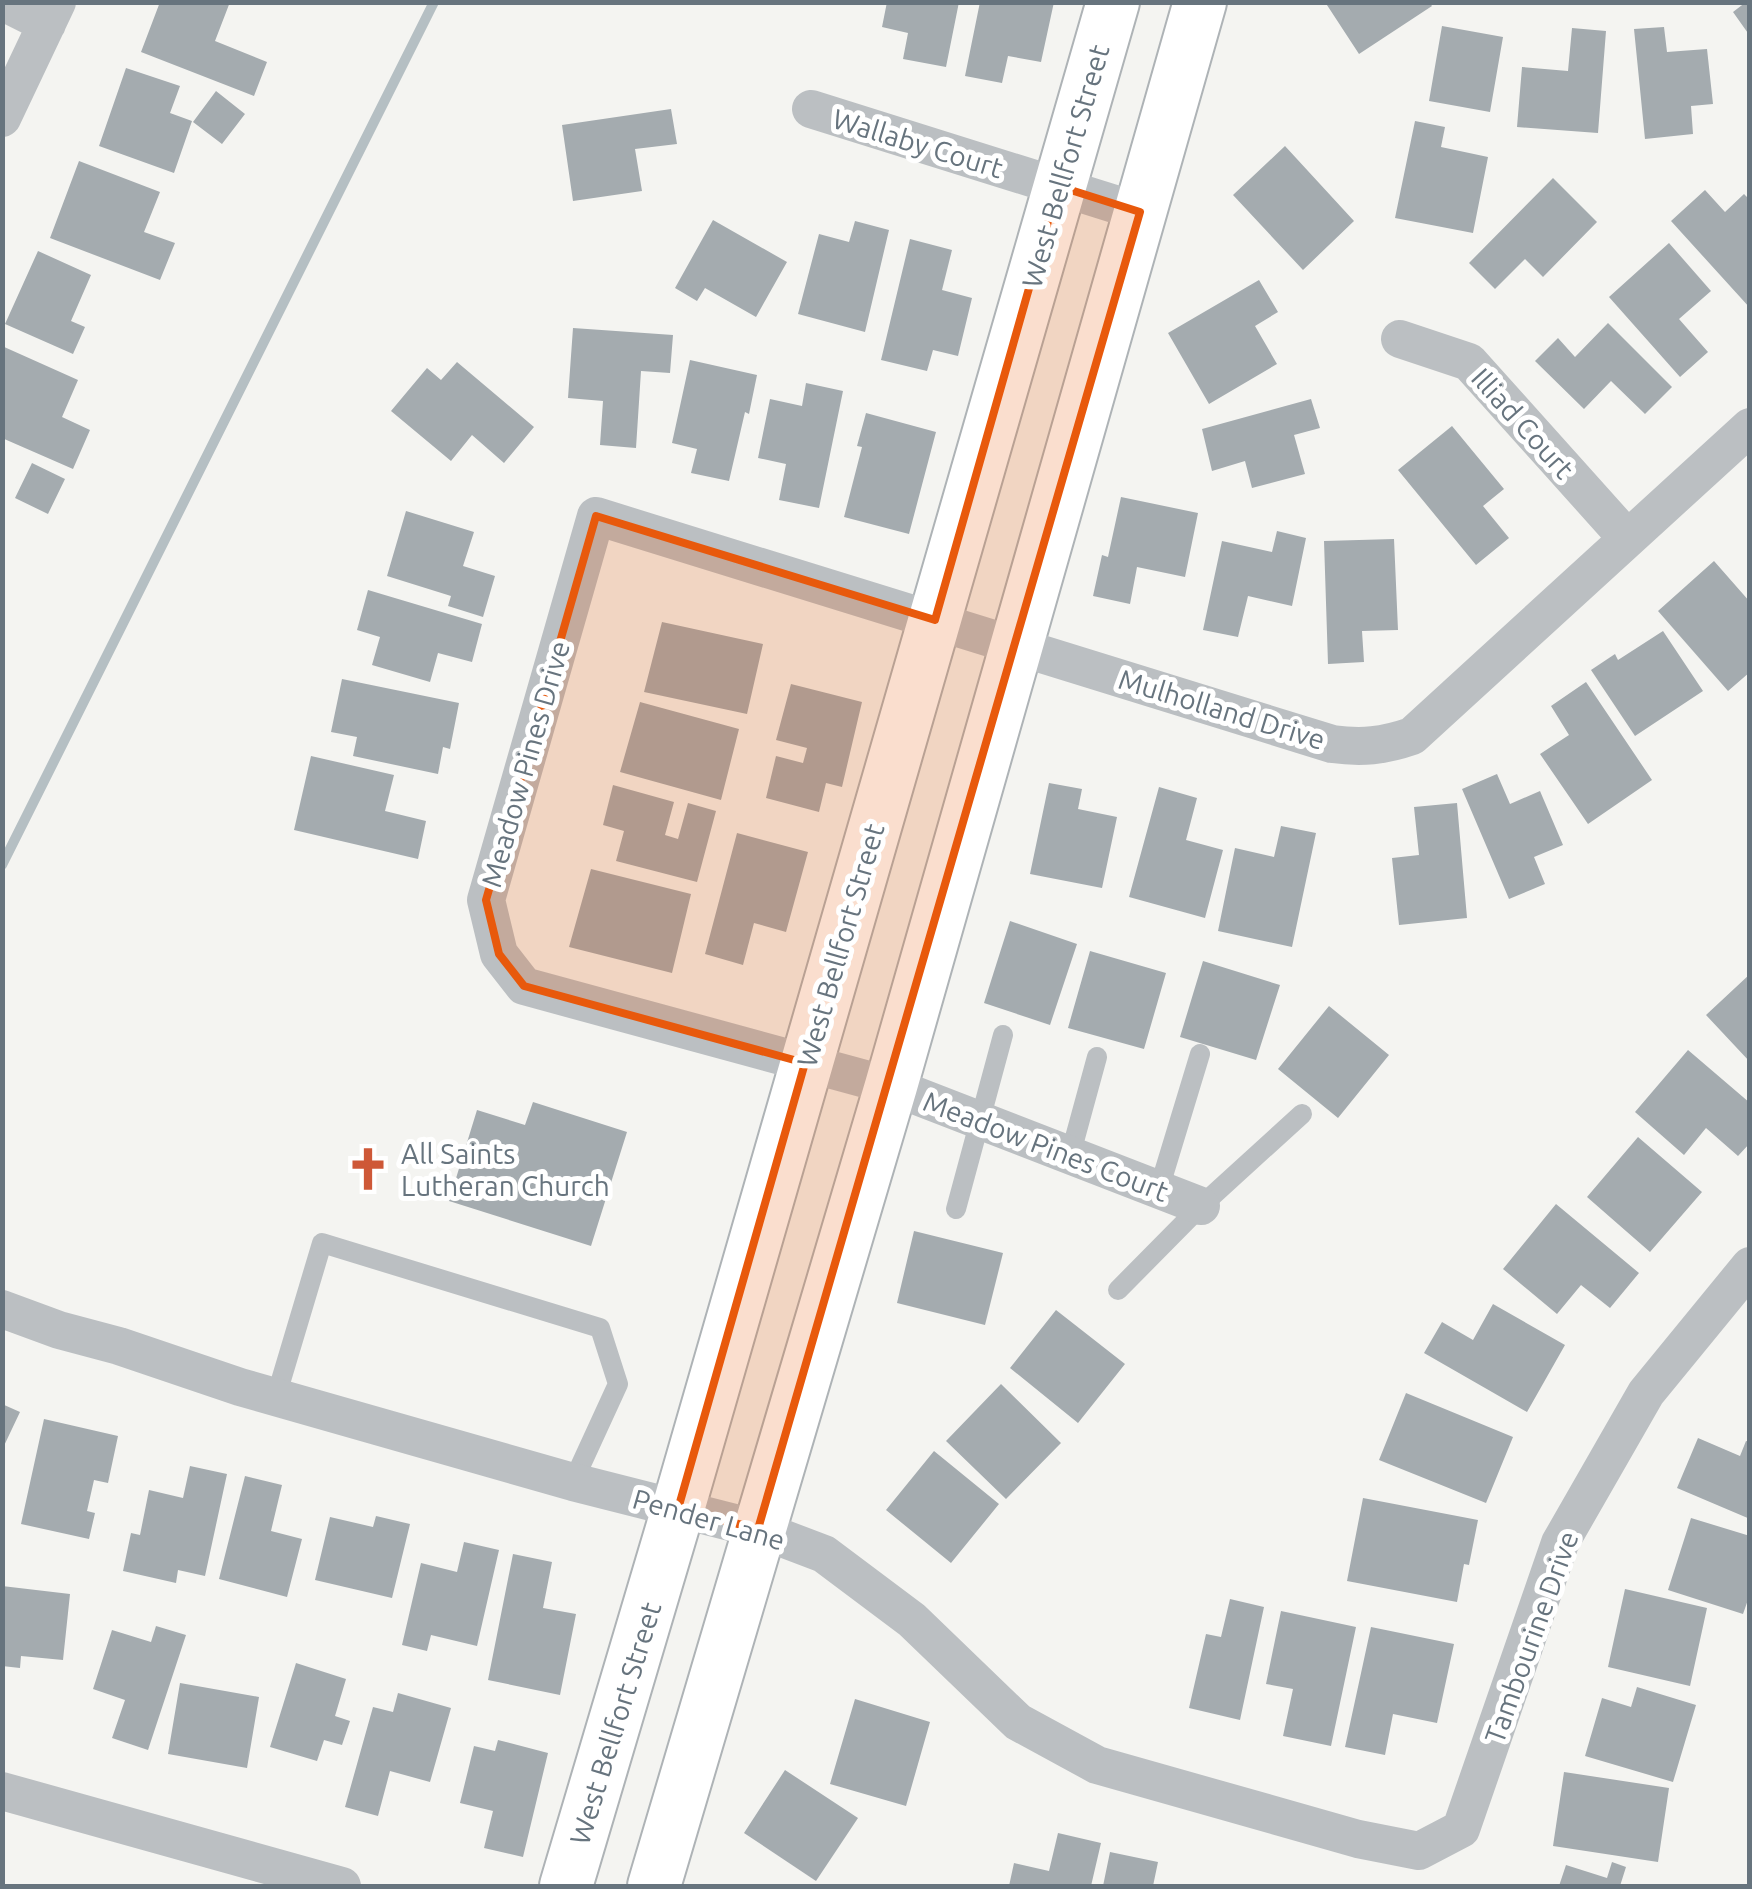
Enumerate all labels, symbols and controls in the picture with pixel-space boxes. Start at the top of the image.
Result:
street label: West Bellfort Street [1015,41,1115,291]
street label: Wallaby Court [829,102,1007,184]
street label: Illiad Court [1466,362,1580,484]
street label: Meadow Pines Drive [475,637,575,891]
street label: Mulholland Drive [1115,663,1329,755]
street label: West Bellfort Street [790,820,890,1070]
street label: Meadow Pines Court [919,1085,1173,1207]
place label: All Saints Lutheran Church [401,1138,610,1201]
church icon: All Saints Lutheran Church [344,1145,392,1193]
street label: Pender Lane [629,1483,789,1555]
street label: Tambourine Drive [1478,1527,1584,1747]
street label: West Bellfort Street [563,1598,667,1848]

